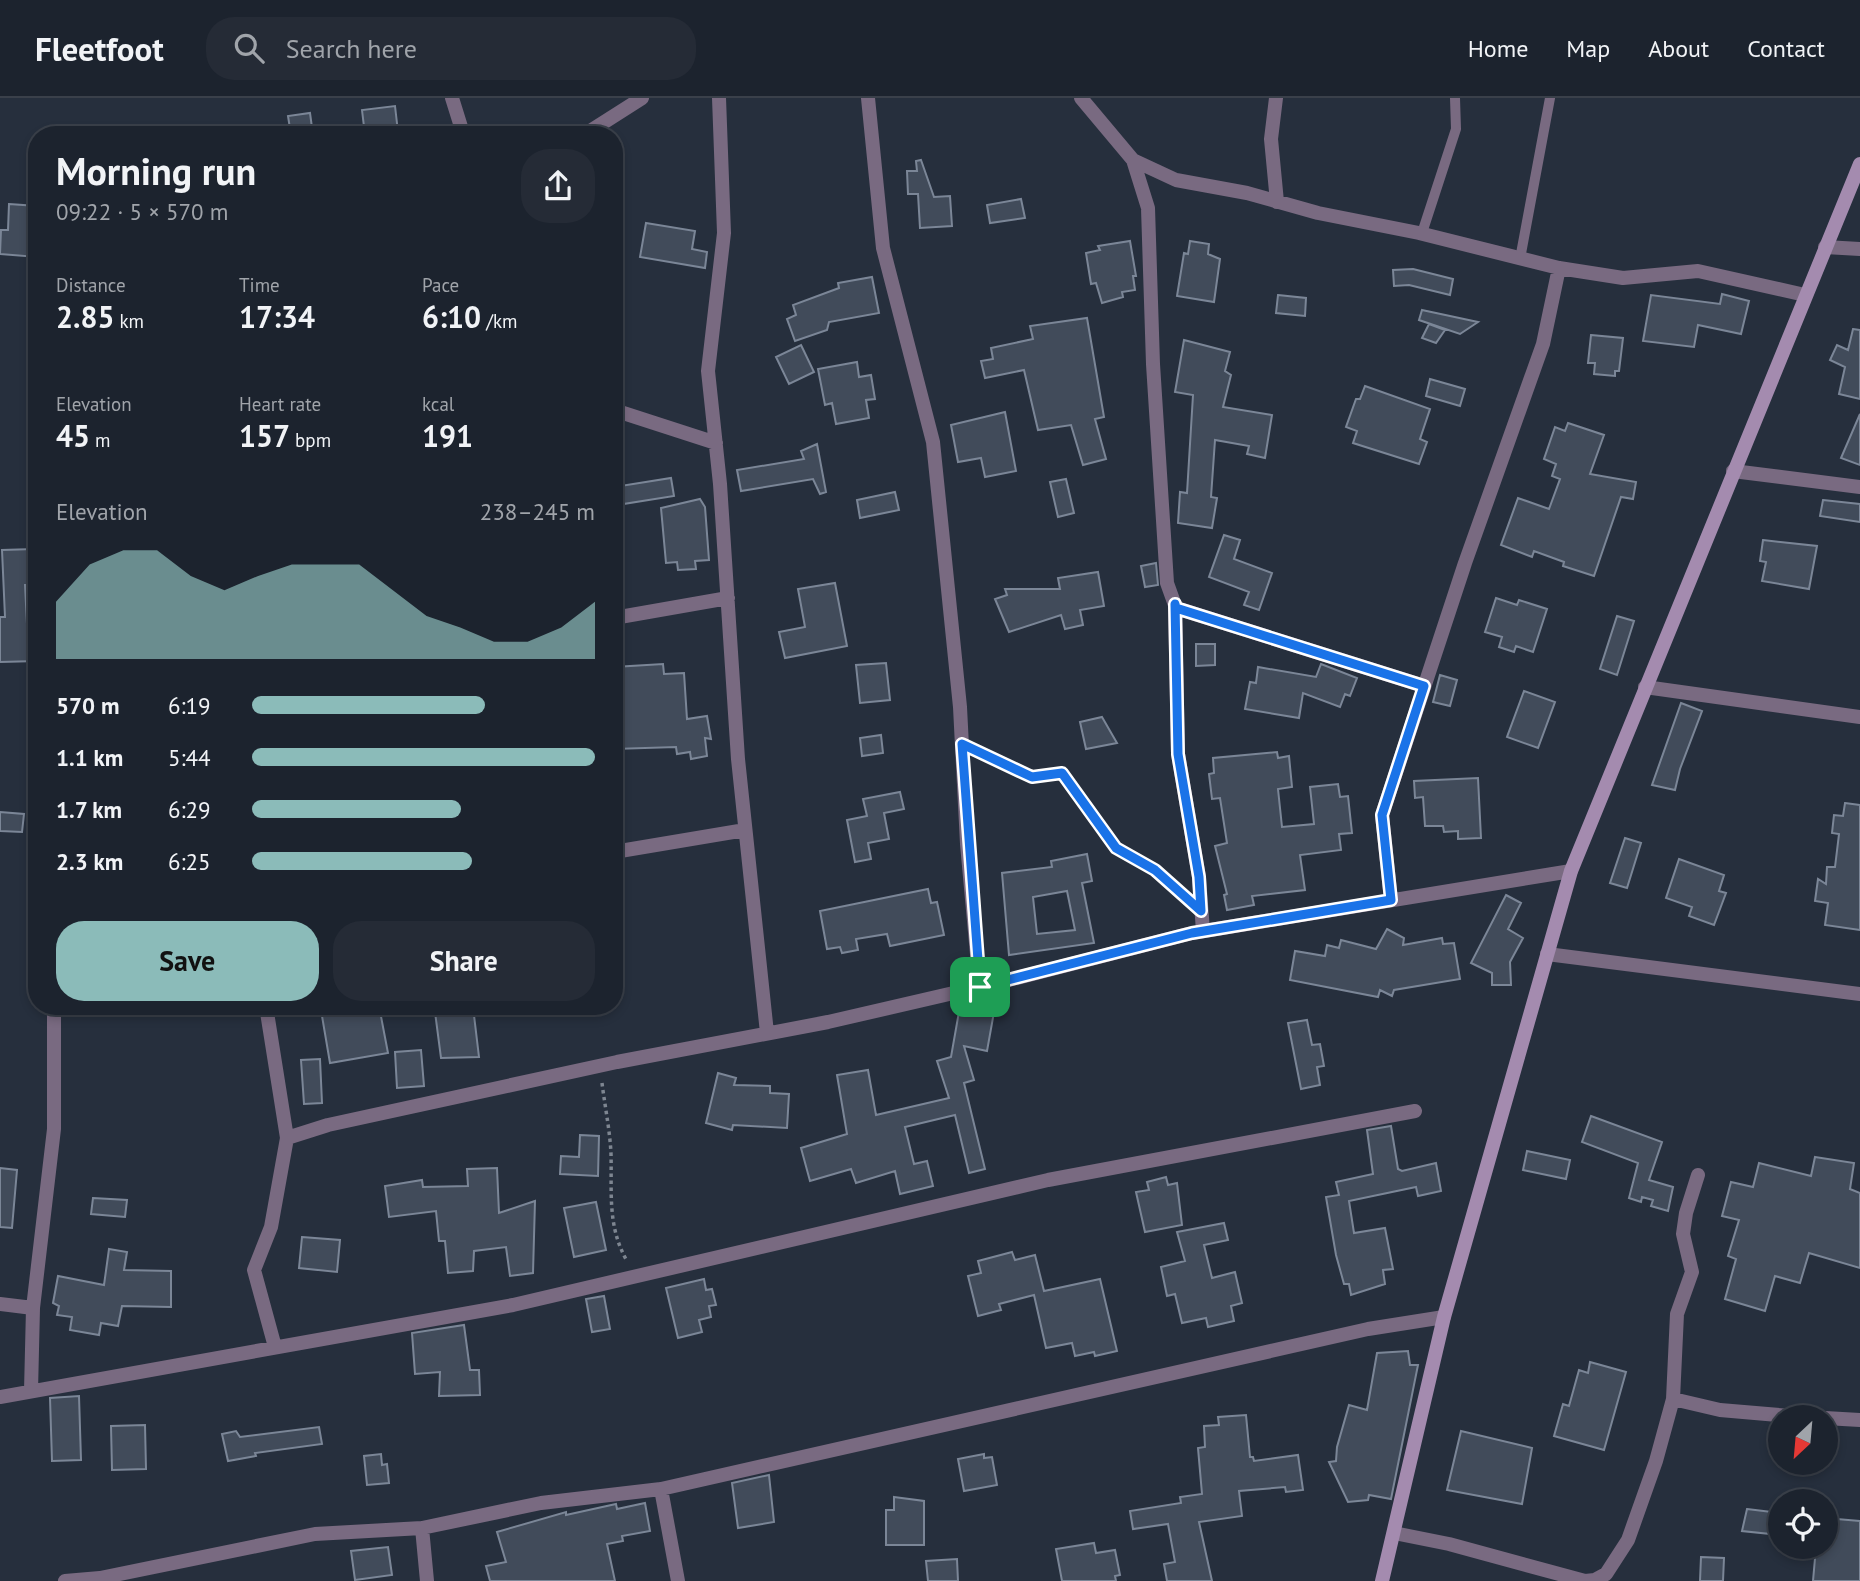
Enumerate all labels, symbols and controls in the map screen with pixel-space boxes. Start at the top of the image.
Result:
search box [206,17,696,80]
text: Fleetfoot [35,27,164,70]
icon: search [230,29,268,67]
text: Search here [286,32,417,65]
text: Home [1468,33,1528,64]
text: Map [1566,33,1610,64]
text: About [1648,33,1709,64]
text: Contact [1747,33,1825,64]
text: Morning run [56,146,256,195]
button: share [521,149,595,223]
text: 09:22 · 5 × 570 m [56,197,228,226]
text: Distance [56,273,126,297]
text: Time [239,273,280,297]
text: Pace [422,273,459,297]
text: 2.85 [56,297,114,336]
text: 17:34 [239,297,315,336]
text: 6:10 [422,297,481,336]
text: km [114,309,144,333]
text: /km [481,309,517,333]
text: Elevation [56,392,132,416]
text: Heart rate [239,392,321,416]
text: kcal [422,392,454,416]
text: 45 [56,416,90,455]
text: 157 [239,416,290,455]
text: 191 [422,416,473,455]
text: m [90,428,111,452]
text: bpm [290,428,331,452]
text: Elevation [56,497,148,526]
text: 238–245 m [480,497,595,526]
text: 570 m [56,691,119,720]
text: 6:19 [168,691,211,720]
text: 1.1 km [56,743,123,772]
text: 5:44 [168,743,211,772]
text: 1.7 km [56,795,122,824]
text: 6:29 [168,795,211,824]
text: 2.3 km [56,847,123,876]
text: 6:25 [168,847,211,876]
button: Save [56,921,319,1001]
button: Share [333,921,595,1001]
pin [950,957,1010,1017]
icon: arrive [961,968,999,1006]
north arrow [1768,1405,1838,1475]
map controls [1768,1405,1838,1559]
button: locate [1768,1489,1838,1559]

